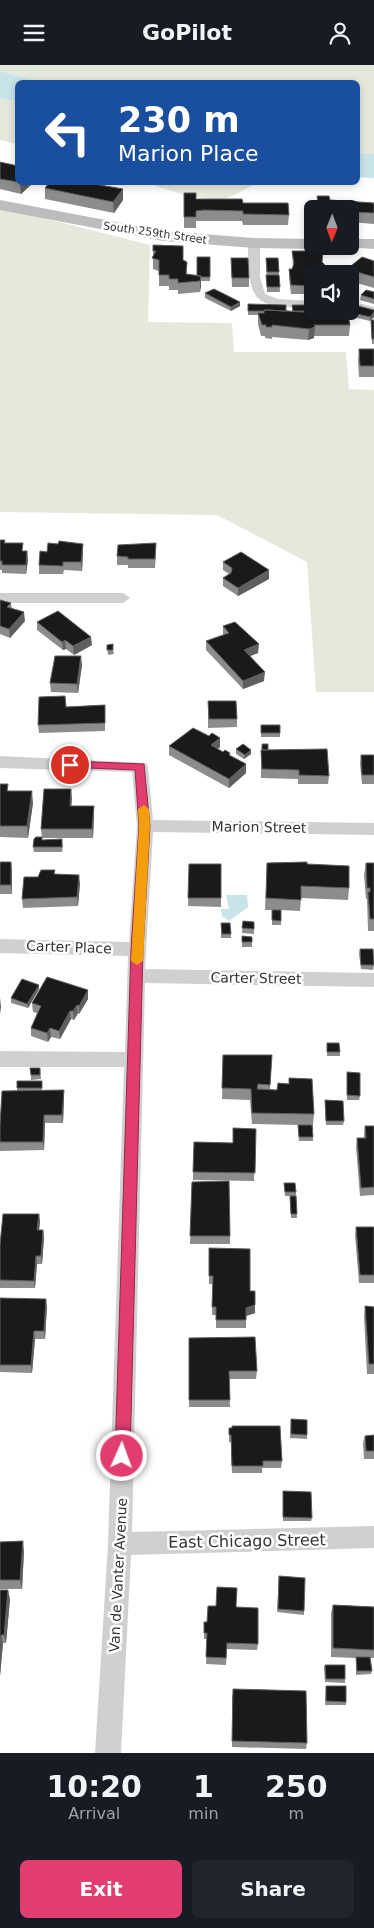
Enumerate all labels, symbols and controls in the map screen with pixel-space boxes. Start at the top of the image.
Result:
icon: menu [20,19,48,47]
icon: person [326,19,354,47]
text: GoPilot [142,20,232,45]
icon: left [35,100,100,165]
text: 230 m [118,100,240,140]
text: Marion Place [118,141,259,166]
north arrow [304,200,359,255]
map controls [304,200,359,320]
street label: South 259th Street [102,219,208,247]
button: sound [304,265,359,320]
pin [49,744,91,786]
icon: arrive [56,751,84,779]
street label: Marion Street [212,818,307,836]
street label: Carter Place [26,938,112,956]
street label: Carter Street [210,969,302,987]
position arrow [95,1429,147,1481]
street label: Van de Vanter Avenue [106,1497,130,1653]
street label: East Chicago Street [168,1530,326,1552]
text: 10:20 [46,1769,142,1804]
text: 1 [193,1769,214,1804]
text: 250 [265,1769,328,1804]
text: Arrival [68,1804,120,1823]
text: min [188,1804,219,1823]
text: m [288,1804,304,1823]
button: Exit [20,1860,182,1918]
button: Share [192,1860,354,1918]

